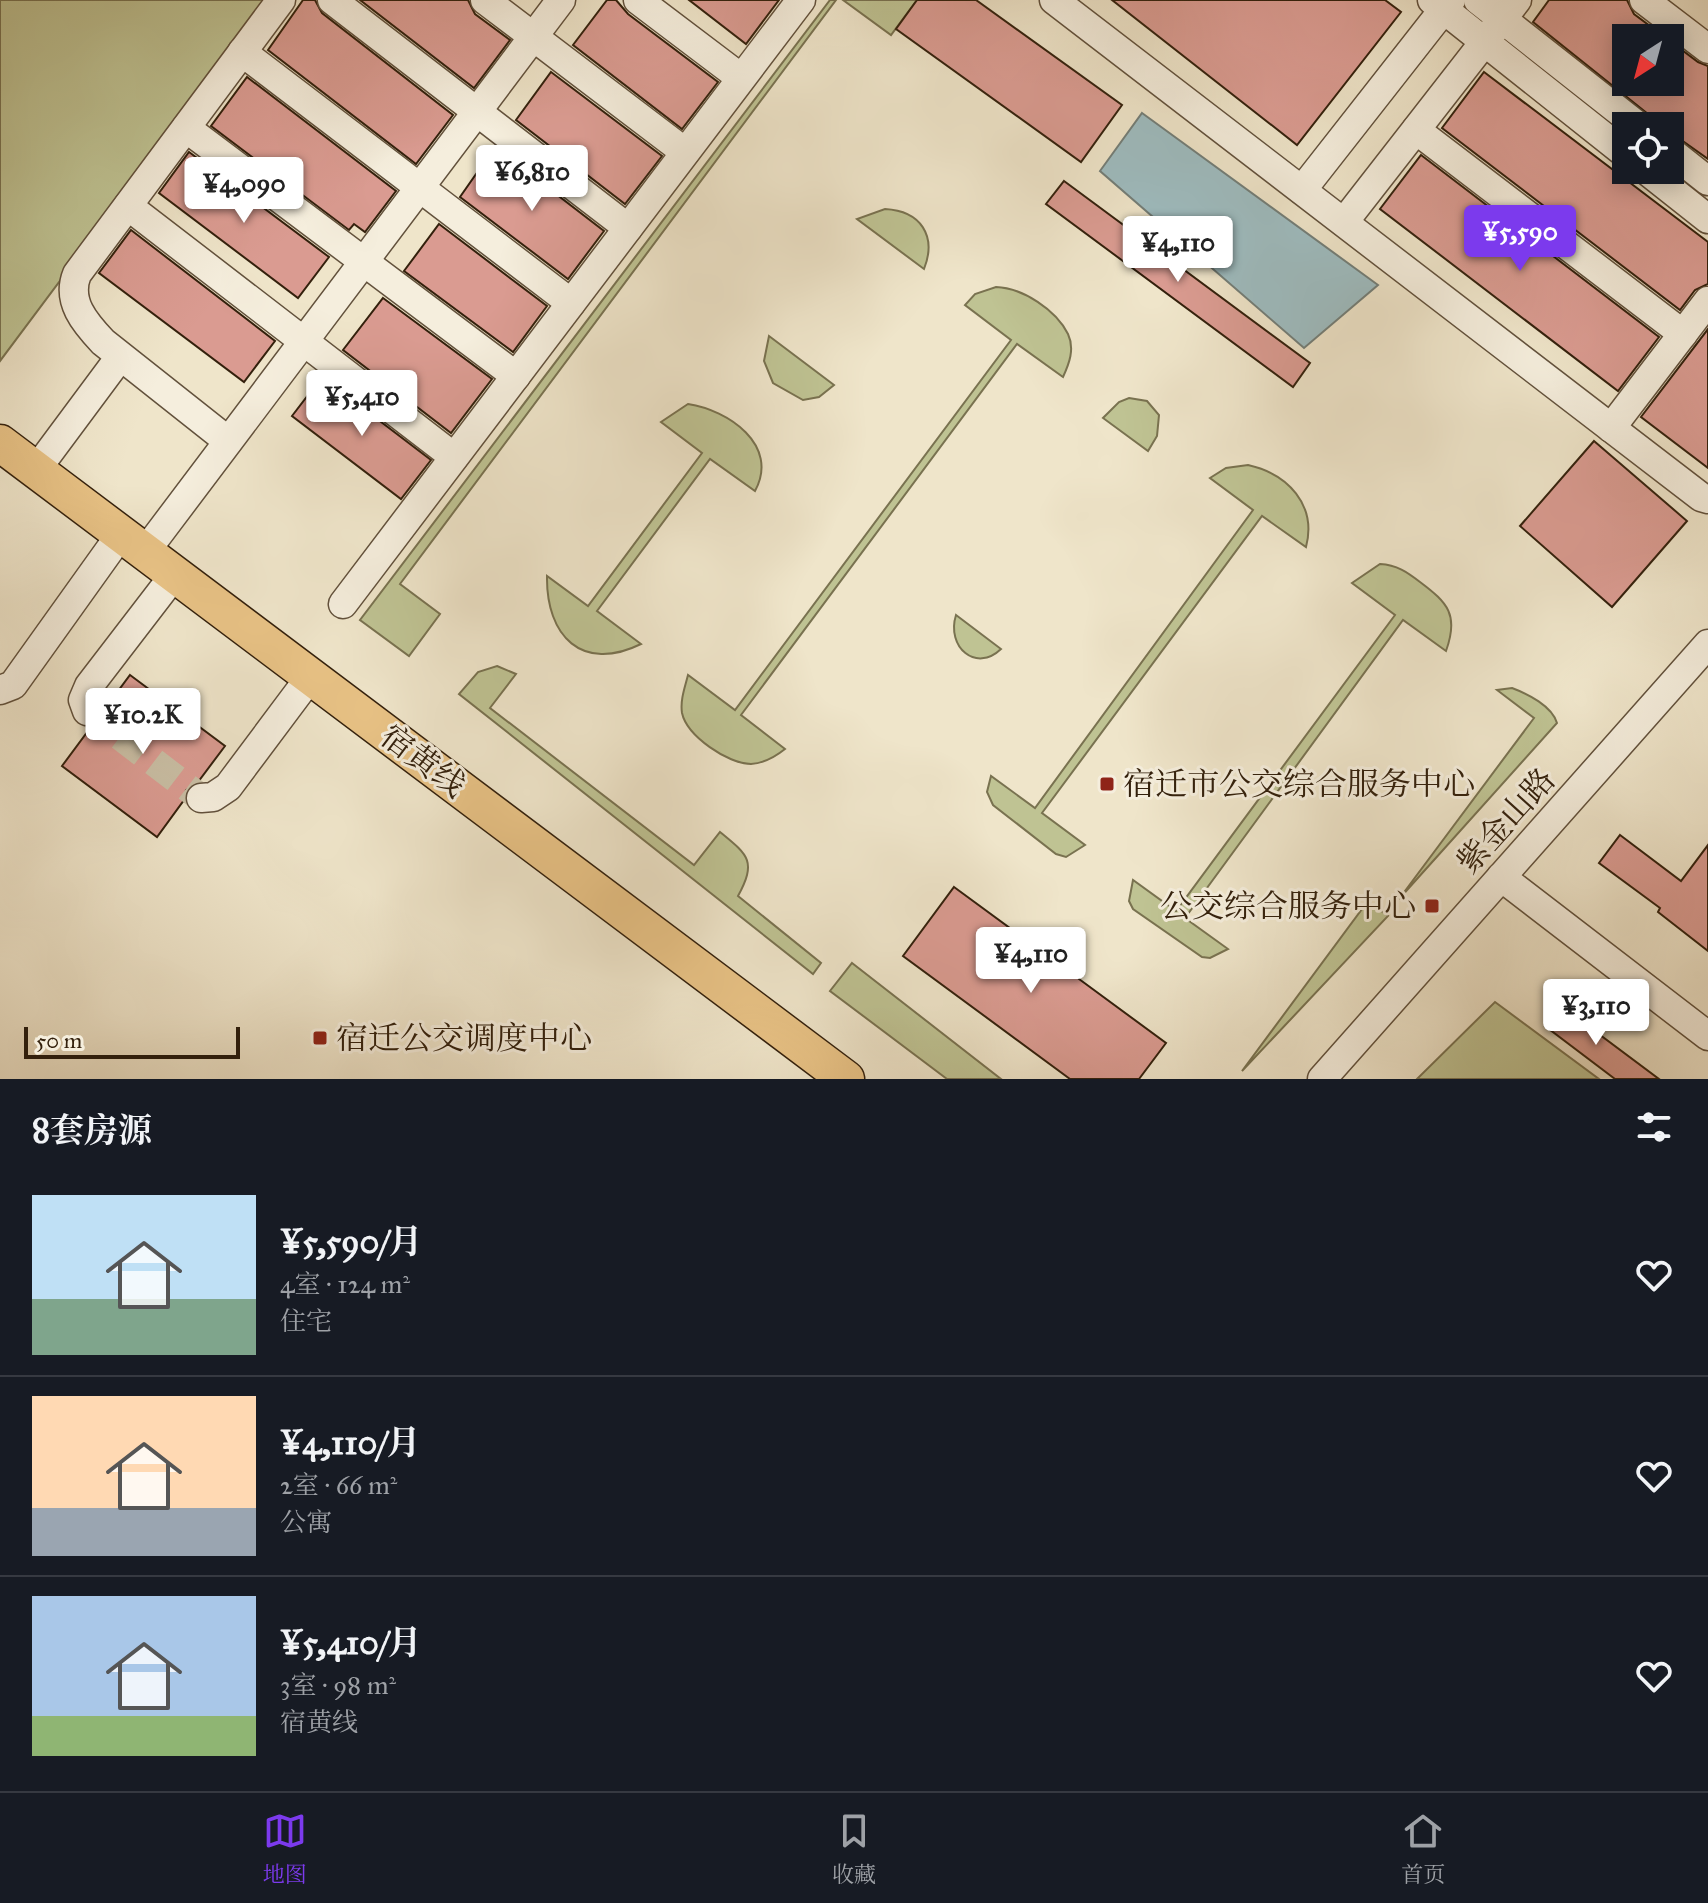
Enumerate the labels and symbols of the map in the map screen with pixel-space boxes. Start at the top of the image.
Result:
north arrow [1612,24,1684,96]
pin: ¥6,810 [467,145,597,213]
pin: ¥4,090 [179,157,309,225]
pin: ¥5,590 [1455,205,1585,273]
pin: ¥4,110 [1113,216,1243,284]
pin: ¥5,410 [297,370,427,438]
pin: ¥10.2K [78,688,208,756]
street label: 宿黄线 [373,717,473,805]
street label: 紫金山路 [1449,760,1563,882]
place label: 宿迁市公交综合服务中心 [1123,765,1475,804]
marker: 宿迁市公交综合服务中心 [1098,775,1116,793]
place label: 公交综合服务中心 [1160,887,1416,926]
marker: 公交综合服务中心 [1423,897,1441,915]
pin: ¥4,110 [966,927,1096,995]
pin: ¥3,110 [1531,979,1661,1047]
place label: 宿迁公交调度中心 [336,1019,592,1058]
scale bar [24,1023,240,1059]
marker: 宿迁公交调度中心 [311,1029,329,1047]

